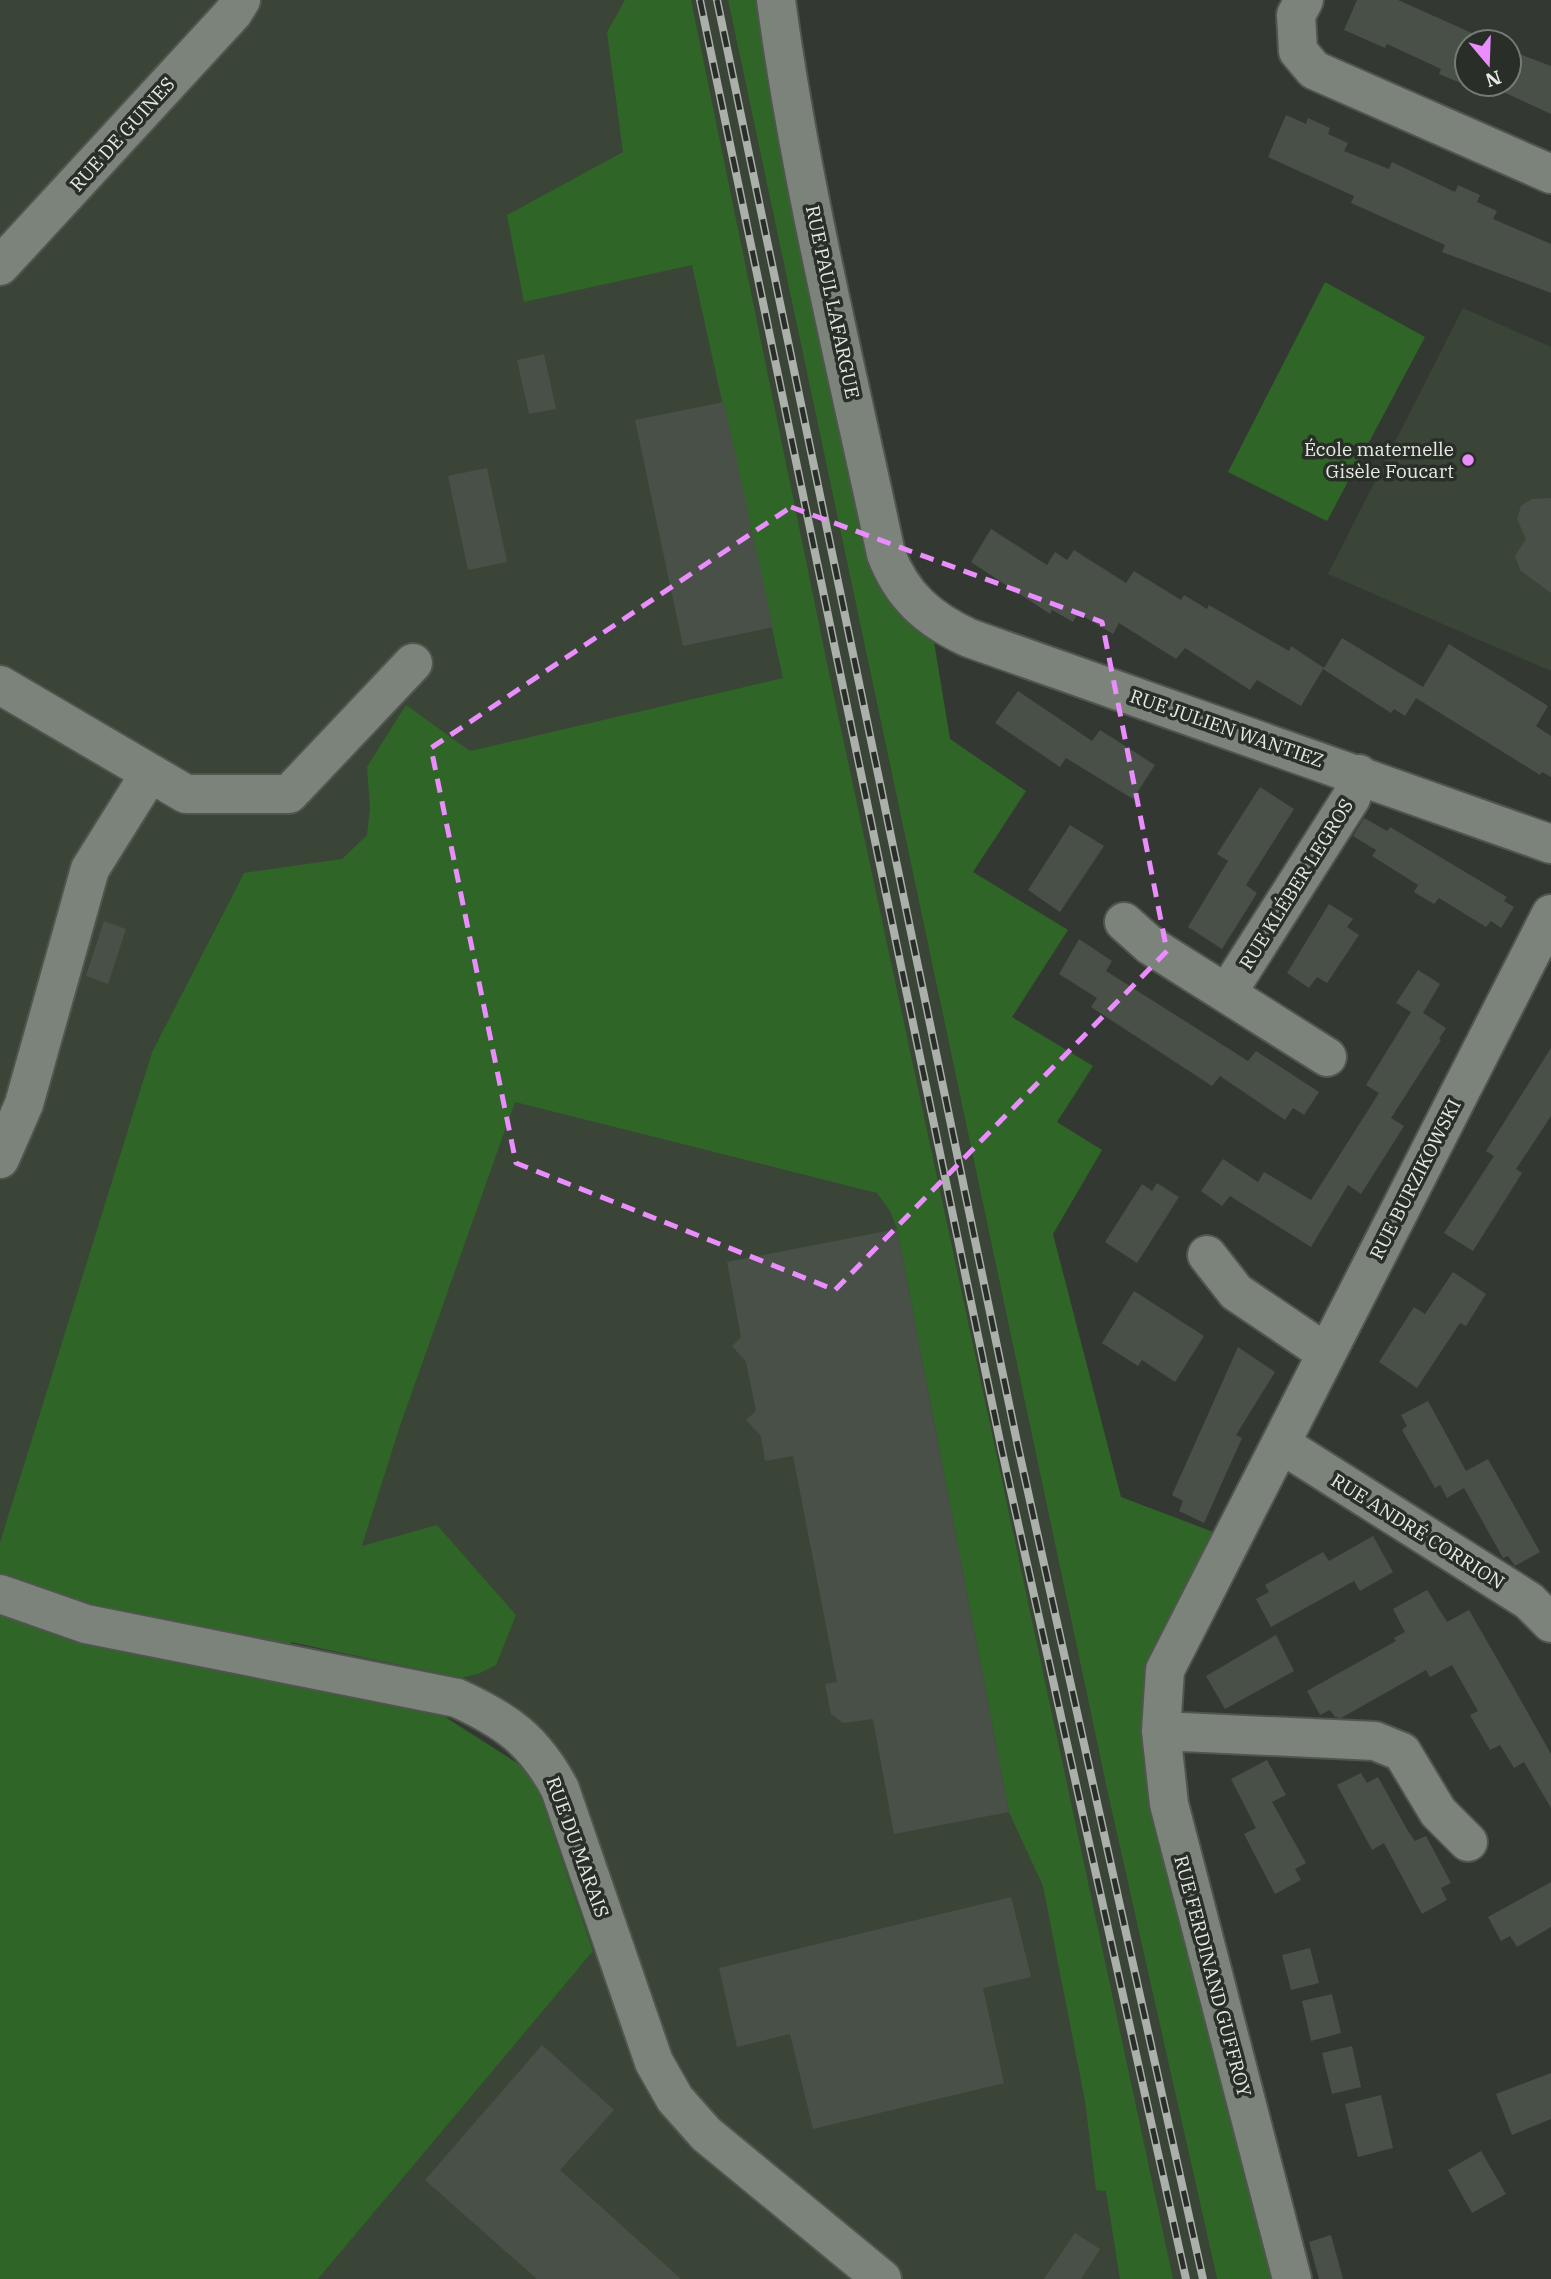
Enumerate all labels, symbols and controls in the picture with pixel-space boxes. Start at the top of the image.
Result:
north arrow [1453,28,1523,98]
text: N [1483,65,1505,93]
street label: RUE DE GUINES [64,72,180,196]
street label: RUE PAUL LAFARGUE [801,203,865,401]
place label: École maternelle Gisèle Foucart [1304,437,1454,483]
marker: École maternelle Gisèle Foucart [1460,452,1476,468]
street label: RUE JULIEN WANTIEZ [1127,683,1327,773]
street label: RUE KLÉBER LEGROS [1234,794,1358,974]
street label: RUE BURZIKOWSKI [1364,1095,1466,1263]
street label: RUE ANDRÉ CORRION [1327,1468,1509,1594]
street label: RUE DU MARAIS [541,1773,615,1921]
street label: RUE FERDINAND GUFFROY [1169,1853,1257,2099]

